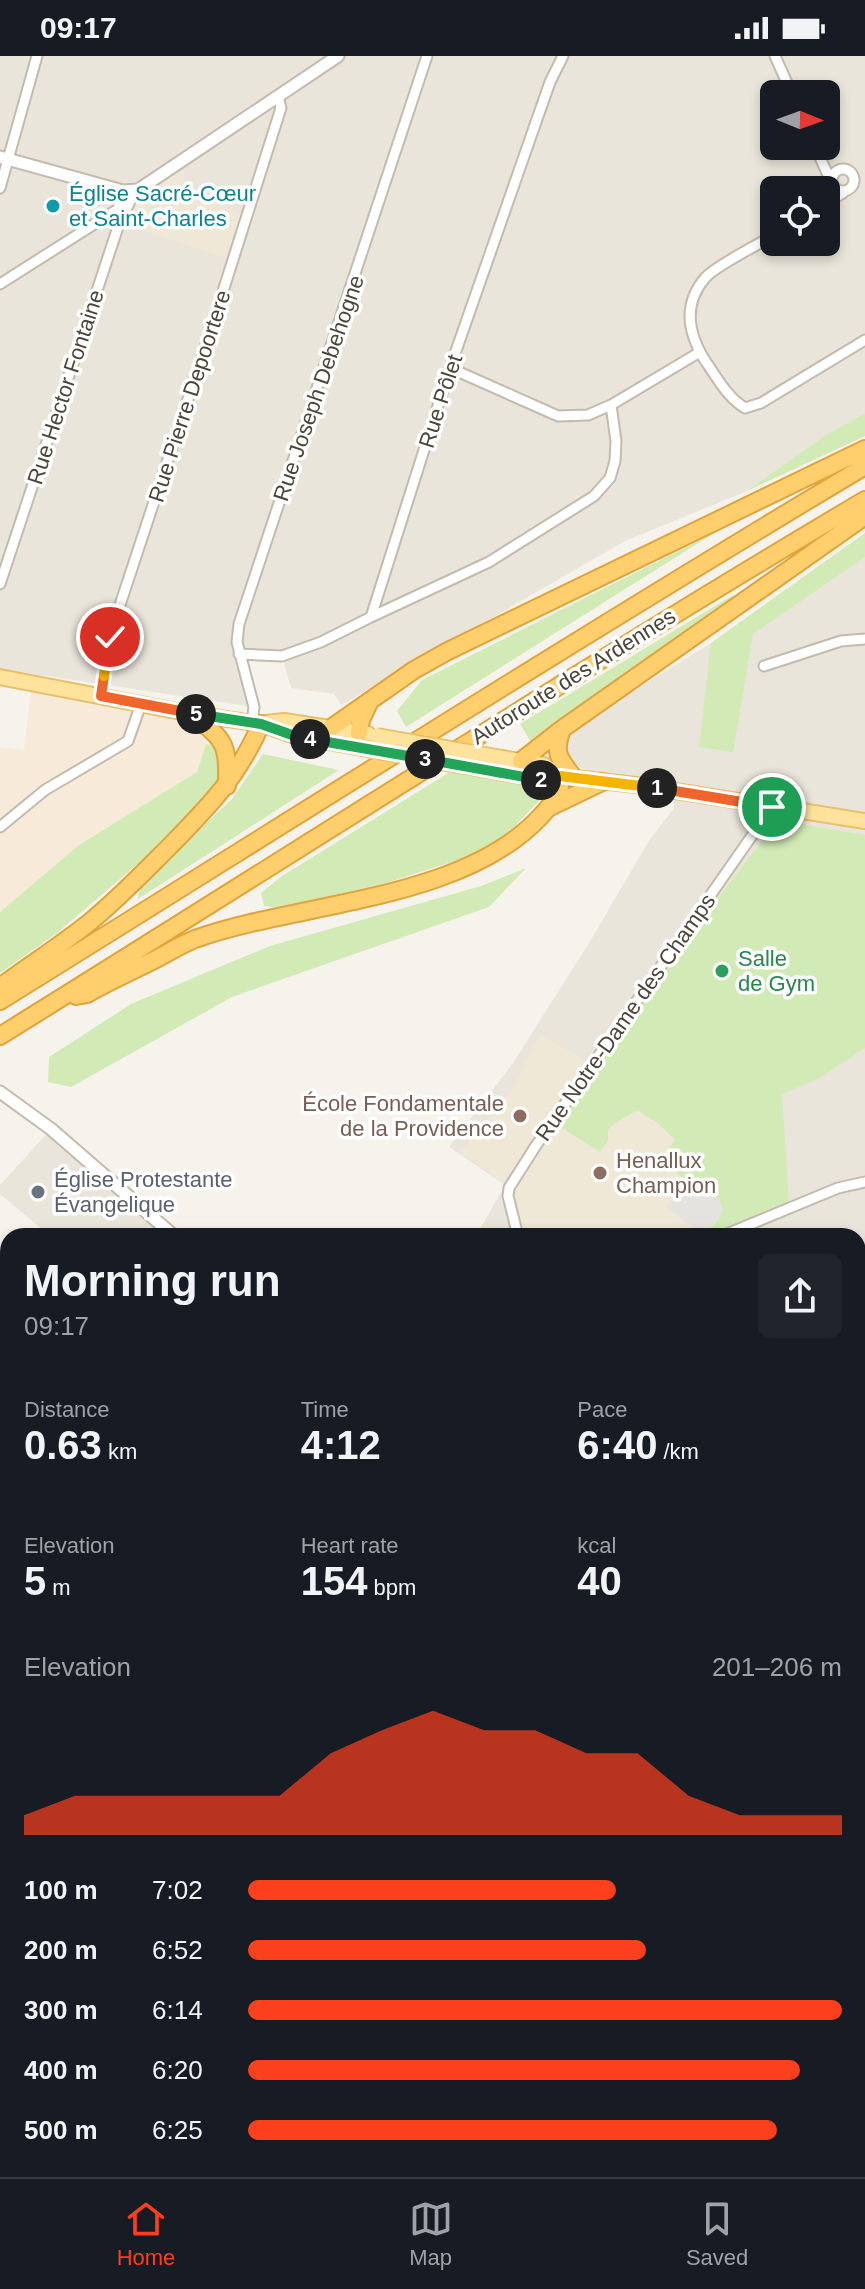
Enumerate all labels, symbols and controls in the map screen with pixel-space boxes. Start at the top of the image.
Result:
text: 09:17 [40,11,117,44]
north arrow [760,80,840,160]
map controls [760,80,840,256]
button: locate [760,176,840,256]
place label: Église Sacré-Cœur et Saint-Charles [69,181,256,231]
marker: Église Sacré-Cœur et Saint-Charles [44,197,62,215]
street label: Rue Joseph Debehogne [268,272,369,504]
street label: Rue Hector Fontaine [22,287,109,488]
street label: Rue Pierre Depoortere [143,287,236,505]
street label: Rue Pôlet [414,351,467,451]
pin [76,603,144,671]
street label: Autoroute des Ardennes [467,603,680,750]
icon: check [88,615,132,659]
pin: 5 [176,694,216,734]
text: 5 [190,701,202,726]
pin: 4 [290,719,330,759]
text: 4 [304,726,316,751]
pin: 3 [405,739,445,779]
text: 3 [419,746,431,771]
pin: 2 [521,760,561,800]
text: 2 [535,767,547,792]
pin: 1 [637,768,677,808]
pin [738,773,806,841]
text: 1 [651,775,663,800]
icon: arrive [750,785,794,829]
street label: Rue Notre-Dame des Champs [530,889,721,1146]
place label: Salle de Gym [738,946,815,996]
marker: Salle de Gym [713,962,731,980]
place label: École Fondamentale de la Providence [302,1091,504,1141]
marker: École Fondamentale de la Providence [511,1107,529,1125]
place label: Henallux Champion [616,1148,716,1198]
marker: Henallux Champion [591,1164,609,1182]
place label: Église Protestante Évangelique [54,1167,233,1217]
marker: Église Protestante Évangelique [29,1183,47,1201]
button: share [758,1254,842,1338]
text: Morning run [24,1256,281,1305]
text: 09:17 [24,1311,89,1341]
text: Distance [24,1397,110,1422]
text: Time [301,1397,349,1422]
text: Pace [577,1397,627,1422]
text: 0.63 [24,1423,102,1467]
text: 4:12 [301,1423,381,1467]
text: 6:40 [577,1423,657,1467]
text: km [102,1439,137,1464]
text: /km [657,1439,699,1464]
text: Elevation [24,1533,115,1558]
text: Heart rate [301,1533,398,1558]
text: kcal [577,1533,616,1558]
text: 5 [24,1559,46,1603]
text: 154 [301,1559,367,1603]
text: 40 [577,1559,622,1603]
text: m [46,1575,71,1600]
text: bpm [367,1575,416,1600]
text: Elevation [24,1652,131,1682]
text: 201–206 m [712,1652,842,1682]
text: 100 m [24,1875,98,1905]
text: 7:02 [152,1875,203,1905]
text: 200 m [24,1935,98,1965]
text: 6:52 [152,1935,203,1965]
text: 300 m [24,1995,98,2025]
text: 6:14 [152,1995,203,2025]
text: 400 m [24,2055,98,2085]
text: 6:20 [152,2055,203,2085]
text: 500 m [24,2115,98,2145]
text: 6:25 [152,2115,203,2145]
tab: Home [117,2197,175,2271]
tab: Map [409,2197,453,2271]
tab: Saved [686,2197,748,2271]

